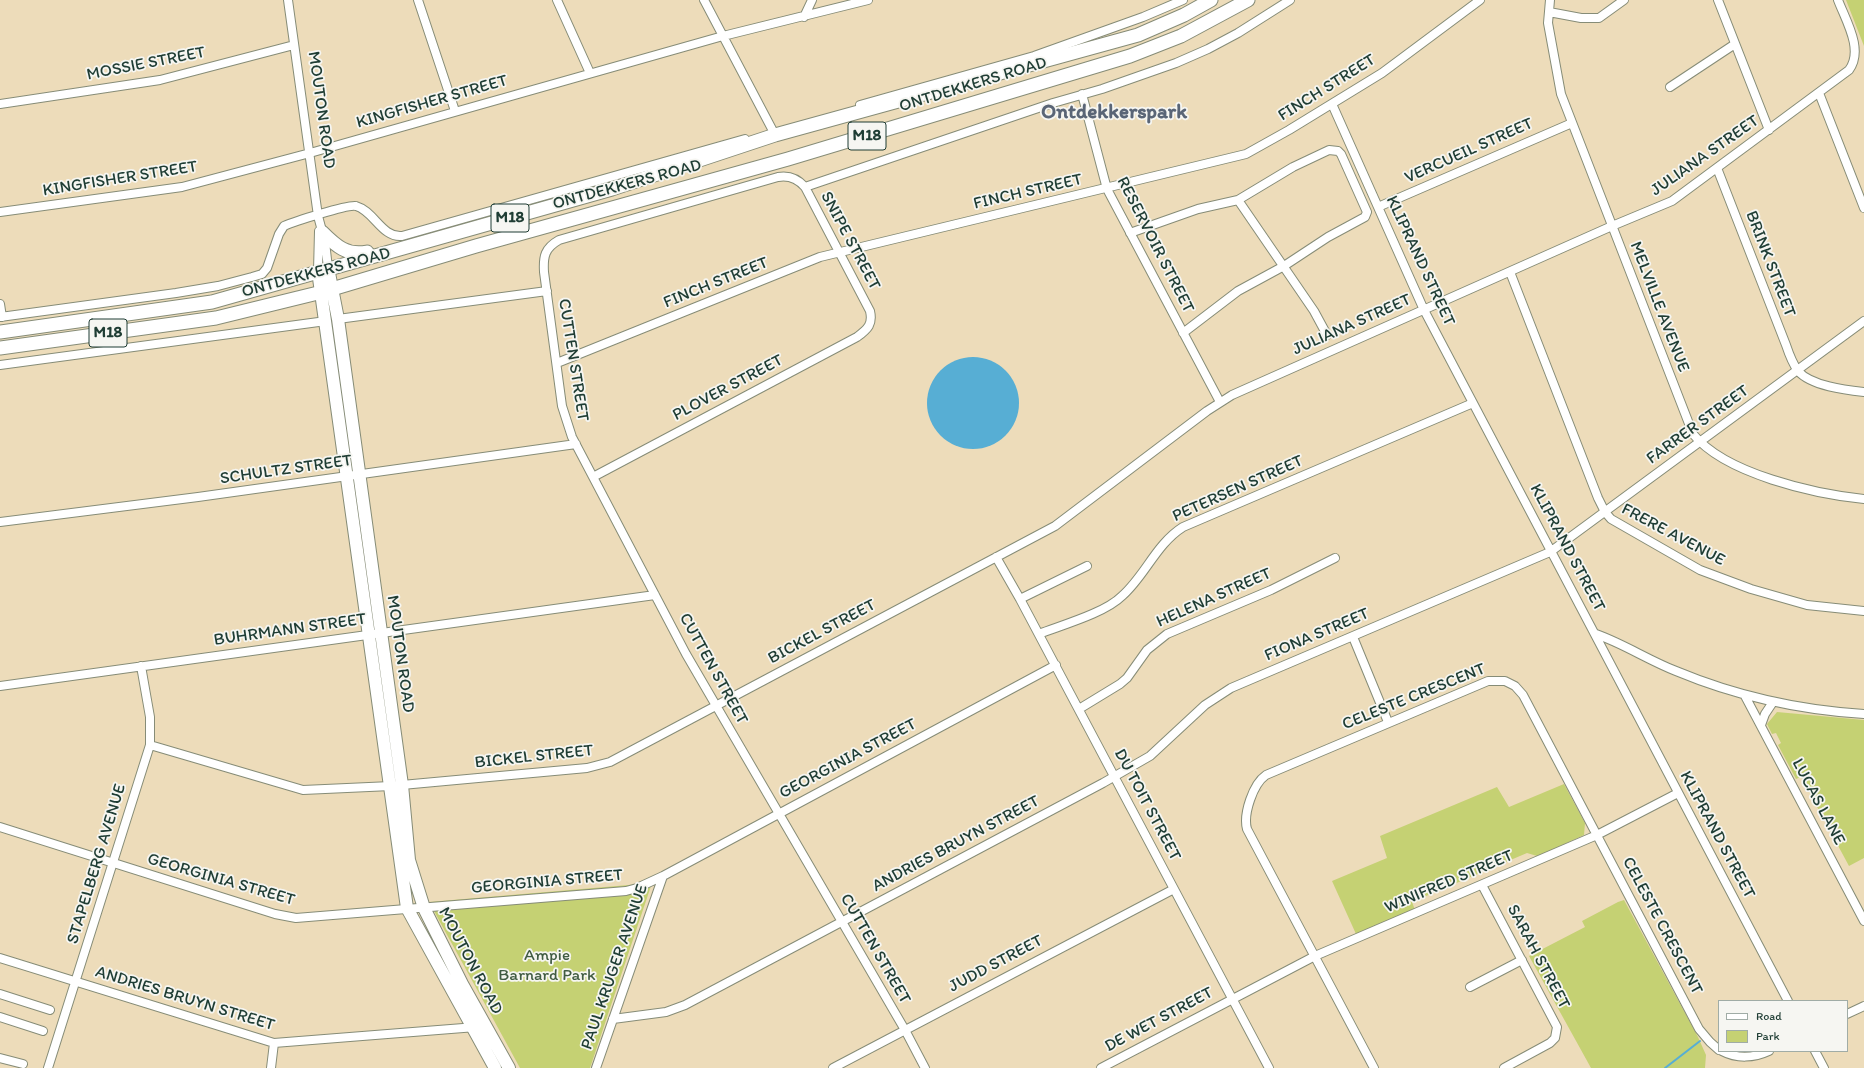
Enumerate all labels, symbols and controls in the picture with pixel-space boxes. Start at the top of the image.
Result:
street label: MOSSIE STREET [85,42,207,86]
street label: MOUTON ROAD [303,50,339,170]
street label: FINCH STREET [1275,50,1379,126]
street label: ONTDEKKERS ROAD [897,53,1049,117]
street label: KINGFISHER STREET [354,71,510,133]
district label: Ontdekkerspark [1041,100,1187,126]
street label: JULIANA STREET [1647,111,1763,201]
street label: VERCUEIL STREET [1402,114,1536,188]
road number: M18 [848,122,886,150]
street label: ONTDEKKERS ROAD [550,155,704,215]
street label: KINGFISHER STREET [41,157,199,201]
street label: FINCH STREET [972,170,1084,214]
street label: RESERVOIR STREET [1112,173,1198,317]
street label: SNIPE STREET [815,188,885,294]
street label: KLIPRAND STREET [1381,193,1459,329]
road number: M18 [491,204,529,232]
street label: BRINK STREET [1740,208,1800,320]
street label: MELVILLE AVENUE [1625,239,1693,375]
street label: ONTDEKKERS ROAD [239,243,393,303]
street label: FINCH STREET [661,253,771,313]
street label: JULIANA STREET [1290,290,1414,360]
street label: CUTTEN STREET [553,297,593,423]
road number: M18 [89,319,127,347]
street label: PLOVER STREET [669,350,787,426]
street label: FARRER STREET [1643,381,1753,469]
street label: SCHULTZ STREET [219,451,353,489]
street label: PETERSEN STREET [1169,451,1307,527]
street label: KLIPRAND STREET [1525,481,1609,615]
street label: FRERE AVENUE [1618,499,1728,571]
street label: HELENA STREET [1153,564,1275,632]
street label: MOUTON ROAD [382,594,418,714]
street label: BICKEL STREET [765,595,879,669]
street label: FIONA STREET [1262,604,1372,666]
street label: BUHRMANN STREET [213,609,367,651]
street label: CUTTEN STREET [674,610,752,728]
street label: CELESTE CRESCENT [1339,659,1489,735]
street label: GEORGINIA STREET [776,714,920,804]
street label: BICKEL STREET [474,741,594,773]
street label: DU TOIT STREET [1109,746,1185,864]
street label: LUCAS LANE [1787,755,1849,849]
street label: KLIPRAND STREET [1675,768,1759,902]
street label: STAPELBERG AVENUE [63,782,131,946]
street label: ANDRIES BRUYN STREET [869,791,1043,897]
street label: WINIFRED STREET [1382,846,1516,918]
street label: GEORGINIA STREET [145,849,297,911]
street label: CELESTE CRESCENT [1617,854,1707,998]
street label: GEORGINIA STREET [470,865,624,899]
street label: PAUL KRUGER AVENUE [577,882,653,1052]
street label: CUTTEN STREET [835,890,915,1008]
street label: SARAH STREET [1502,901,1574,1013]
street label: MOUTON ROAD [433,904,507,1018]
street label: JUDD STREET [946,931,1046,997]
park label: Ampie Barnard Park [498,946,596,986]
street label: ANDRIES BRUYN STREET [93,962,277,1036]
street label: DE WET STREET [1101,983,1217,1057]
legend [1718,1000,1848,1052]
text: Road [1756,1009,1782,1023]
text: Park [1756,1029,1780,1043]

